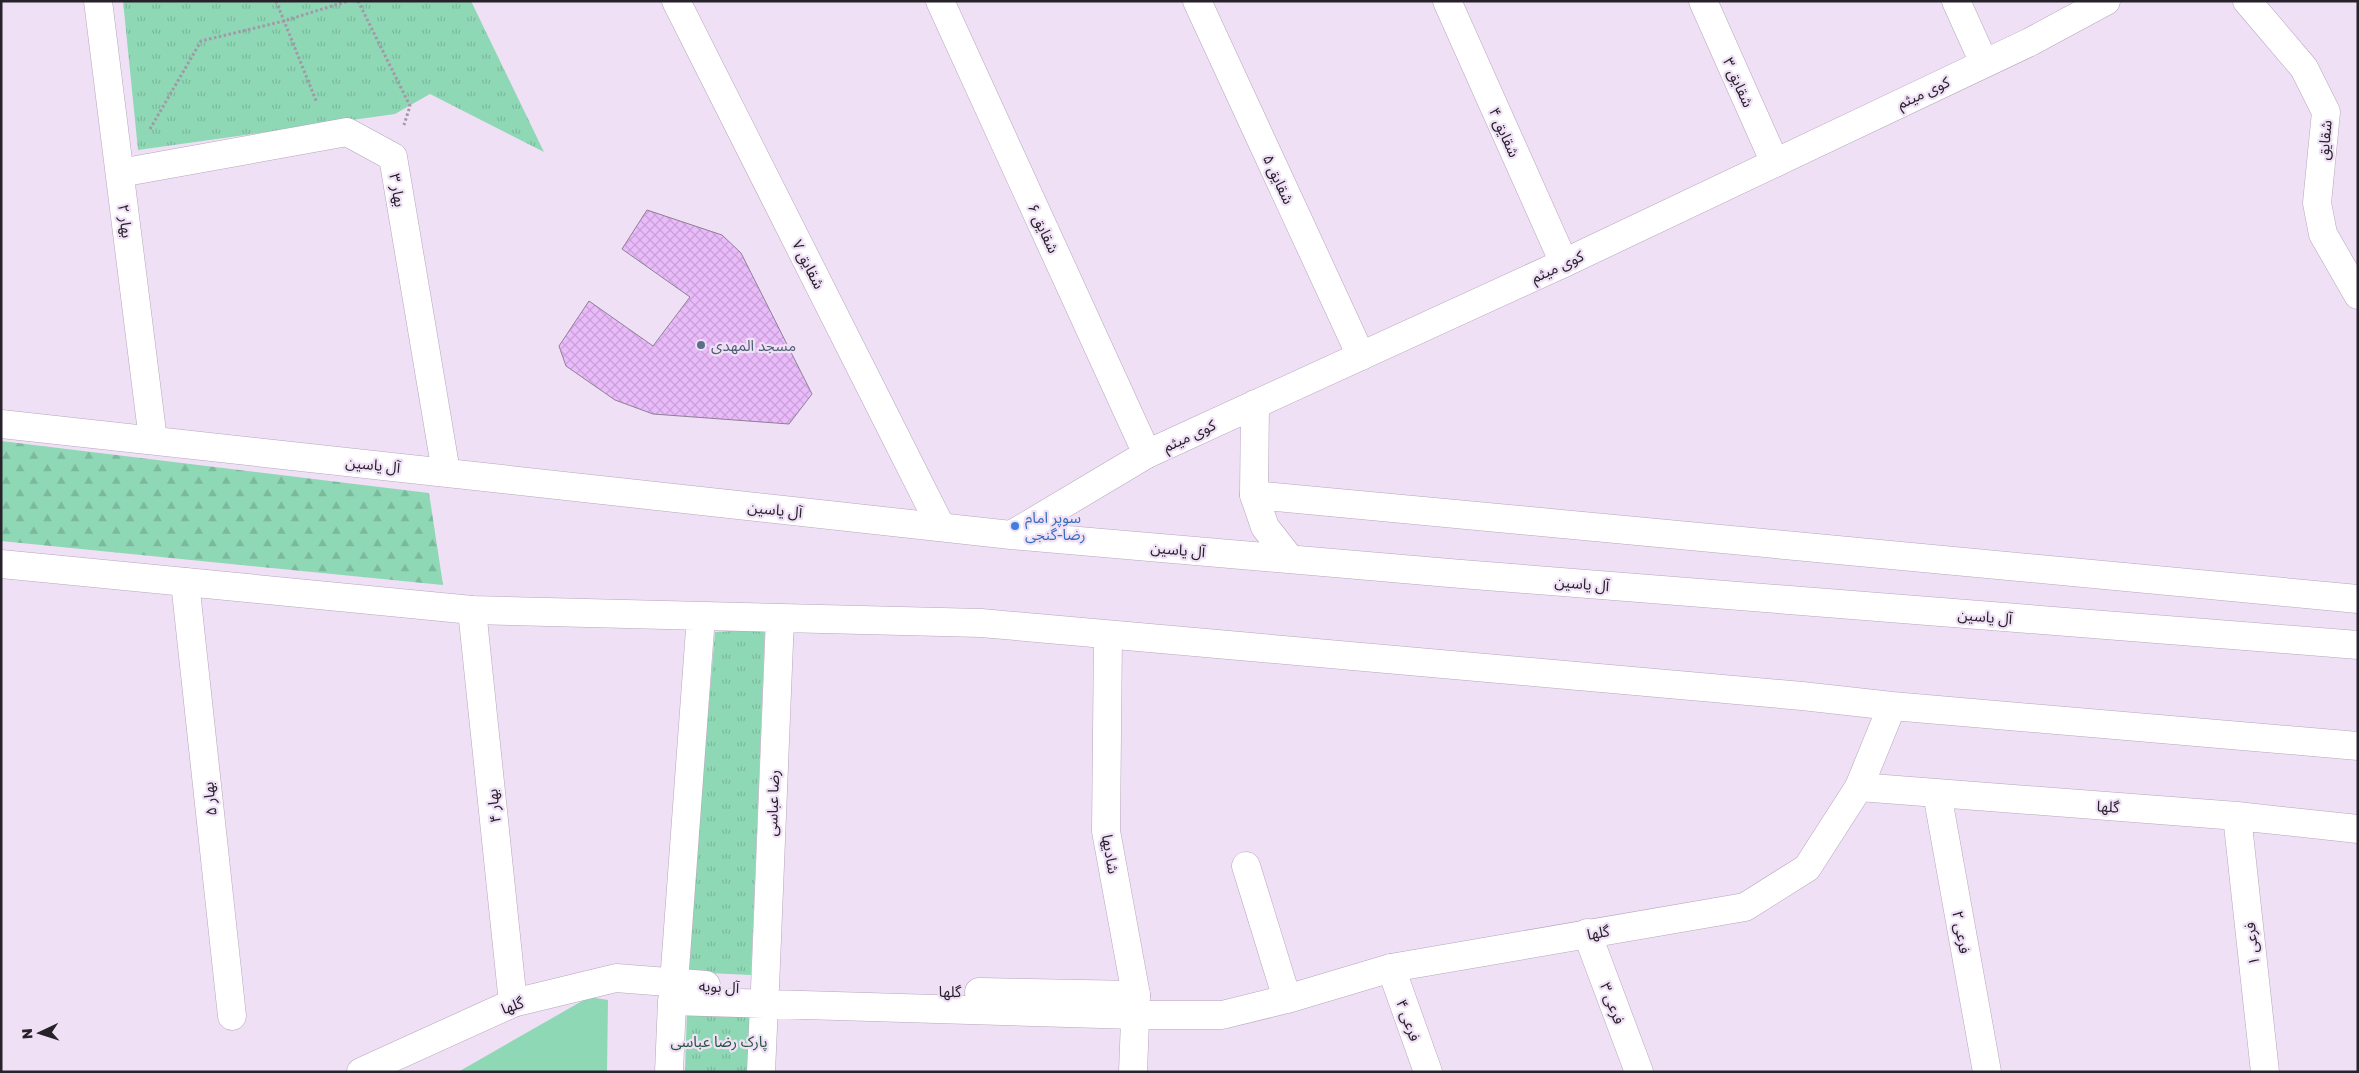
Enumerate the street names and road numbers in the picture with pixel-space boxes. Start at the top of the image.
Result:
street label: شقایق ۳ [1718,54,1758,111]
street label: کوی میثم [1894,72,1954,115]
street label: شقایق ۴ [1484,104,1524,161]
street label: شقایق [2313,119,2337,161]
street label: شقایق ۵ [1258,151,1298,208]
street label: بهار ۳ [385,172,410,208]
street label: شقایق ۶ [1023,200,1063,257]
street label: بهار ۲ [114,203,137,239]
street label: شقایق ۷ [787,237,829,293]
street label: کوی میثم [1528,246,1588,289]
street label: کوی میثم [1160,415,1220,458]
street label: آل یاسین [345,452,402,477]
street label: آل یاسین [747,497,804,522]
street label: آل یاسین [1150,538,1207,561]
street label: آل یاسین [1554,572,1611,595]
street label: آل یاسین [1957,605,2014,628]
street label: رضا عباسی [762,769,783,837]
street label: بهار ۵ [198,781,221,817]
street label: بهار ۴ [482,788,505,824]
street label: گلها [2096,796,2121,817]
street label: شادیها [1098,833,1123,876]
street label: فرعی ۲ [1948,909,1975,955]
street label: گلها [1585,921,1612,944]
street label: فرعی ۱ [2240,921,2263,966]
street label: آل بویه [698,976,740,997]
street label: فرعی ۳ [1596,980,1629,1027]
street label: گلها [938,982,962,1001]
street label: گلها [498,992,527,1018]
street label: فرعی ۴ [1392,997,1425,1044]

